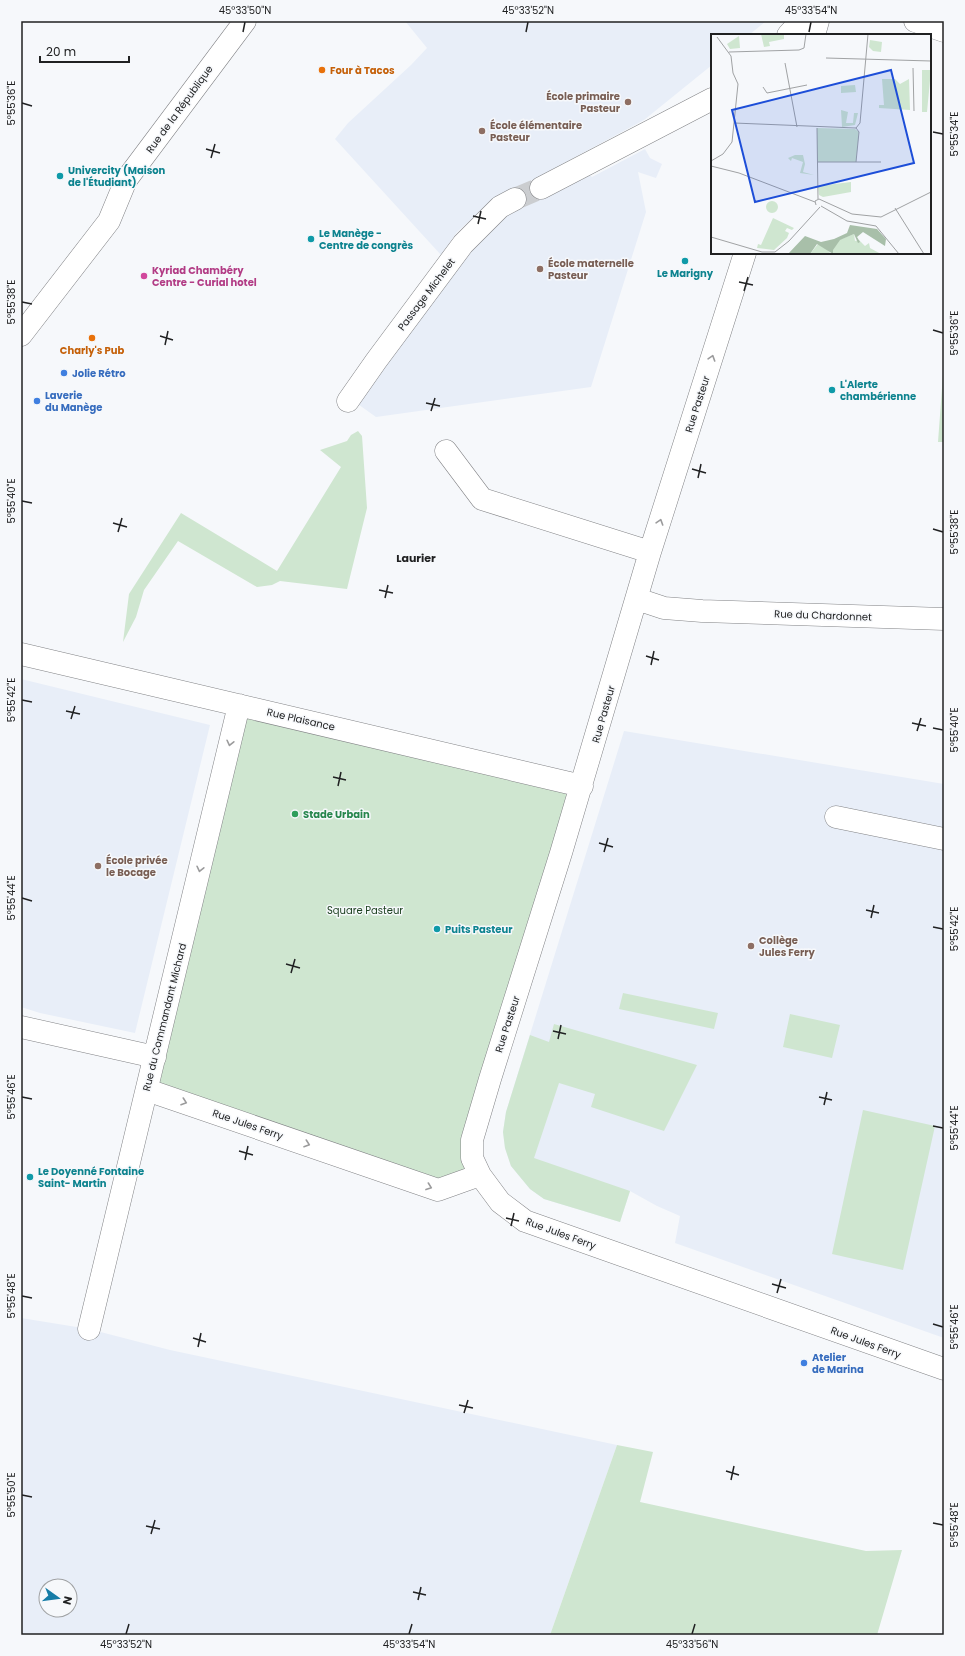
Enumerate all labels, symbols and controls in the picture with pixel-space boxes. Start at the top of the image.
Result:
text: 45°33'50"N [219,3,271,18]
text: 45°33'52"N [502,3,554,18]
text: 45°33'54"N [785,3,837,18]
inset map [711,34,931,254]
scale bar [40,38,129,64]
text: 20 m [46,43,76,60]
street label: Rue de la République [142,62,216,156]
place label: Four à Tacos [330,63,395,78]
marker: Four à Tacos [317,65,327,75]
text: 5°55'36"E [4,81,19,125]
place label: École primaire Pasteur [546,89,621,116]
marker: École primaire Pasteur [623,97,633,107]
text: 5°55'34"E [947,112,962,156]
place label: École élémentaire Pasteur [490,118,582,145]
marker: École élémentaire Pasteur [477,126,487,136]
place label: Univercity (Maison de l'Étudiant) [68,163,166,190]
marker: Univercity (Maison de l'Étudiant) [55,171,65,181]
place label: Le Manège - Centre de congrès [319,226,414,253]
marker: Le Manège - Centre de congrès [306,234,316,244]
street label: Passage Michelet [394,255,459,334]
place label: École maternelle Pasteur [548,256,634,283]
marker: Le Marigny [680,256,690,266]
place label: Kyriad Chambéry Centre - Curial hotel [152,263,257,290]
marker: École maternelle Pasteur [535,264,545,274]
place label: Le Marigny [657,266,714,281]
marker: Kyriad Chambéry Centre - Curial hotel [139,271,149,281]
text: 5°55'38"E [4,280,19,324]
text: 5°55'36"E [947,311,962,355]
marker: Charly's Pub [87,333,97,343]
place label: Charly's Pub [60,343,124,358]
one-way arrow [707,355,716,362]
place label: Jolie Rétro [72,366,126,381]
marker: Jolie Rétro [59,368,69,378]
street label: Rue Pasteur [681,373,714,435]
place label: L'Alerte chambérienne [840,377,916,404]
marker: L'Alerte chambérienne [827,385,837,395]
place label: Laverie du Manège [45,388,102,415]
marker: Laverie du Manège [32,396,42,406]
text: 5°55'40"E [4,478,19,524]
text: 5°55'38"E [947,510,962,554]
one-way arrow [655,519,664,526]
district label: Laurier [396,550,436,566]
street label: Rue du Chardonnet [774,606,872,625]
text: 5°55'42"E [4,678,19,722]
street label: Rue Pasteur [588,683,619,745]
street label: Rue Plaisance [265,704,336,735]
text: 5°55'40"E [947,707,962,753]
one-way arrow [227,739,235,746]
place label: Stade Urbain [303,807,370,822]
marker: Stade Urbain [290,809,300,819]
place label: École privée le Bocage [106,853,168,880]
marker: École privée le Bocage [93,861,103,871]
one-way arrow [197,866,205,872]
text: 5°55'44"E [4,875,19,921]
park label: Square Pasteur [327,903,403,918]
text: 5°55'42"E [947,907,962,951]
place label: Puits Pasteur [445,922,513,937]
marker: Puits Pasteur [432,924,442,934]
place label: Collège Jules Ferry [759,933,816,960]
marker: Collège Jules Ferry [746,941,756,951]
street label: Rue du Commandant Michard [139,942,190,1093]
street label: Rue Pasteur [491,993,524,1055]
text: 5°55'46"E [4,1074,19,1120]
one-way arrow [180,1098,187,1106]
street label: Rue Jules Ferry [210,1105,286,1144]
text: 5°55'44"E [947,1105,962,1151]
one-way arrow [303,1139,310,1148]
place label: Le Doyenné Fontaine Saint- Martin [38,1164,144,1191]
marker: Le Doyenné Fontaine Saint- Martin [25,1172,35,1182]
one-way arrow [426,1182,433,1191]
street label: Rue Jules Ferry [524,1214,598,1253]
text: 5°55'48"E [4,1273,19,1319]
text: 5°55'46"E [947,1304,962,1350]
street label: Rue Jules Ferry [829,1323,903,1362]
place label: Atelier de Marina [812,1350,864,1377]
marker: Atelier de Marina [799,1358,809,1368]
text: 5°55'50"E [4,1472,19,1518]
text: 5°55'48"E [947,1502,962,1548]
north arrow [38,1578,78,1618]
text: N [59,1594,76,1606]
text: 45°33'52"N [100,1637,152,1652]
text: 45°33'54"N [383,1637,435,1652]
text: 45°33'56"N [666,1637,718,1652]

